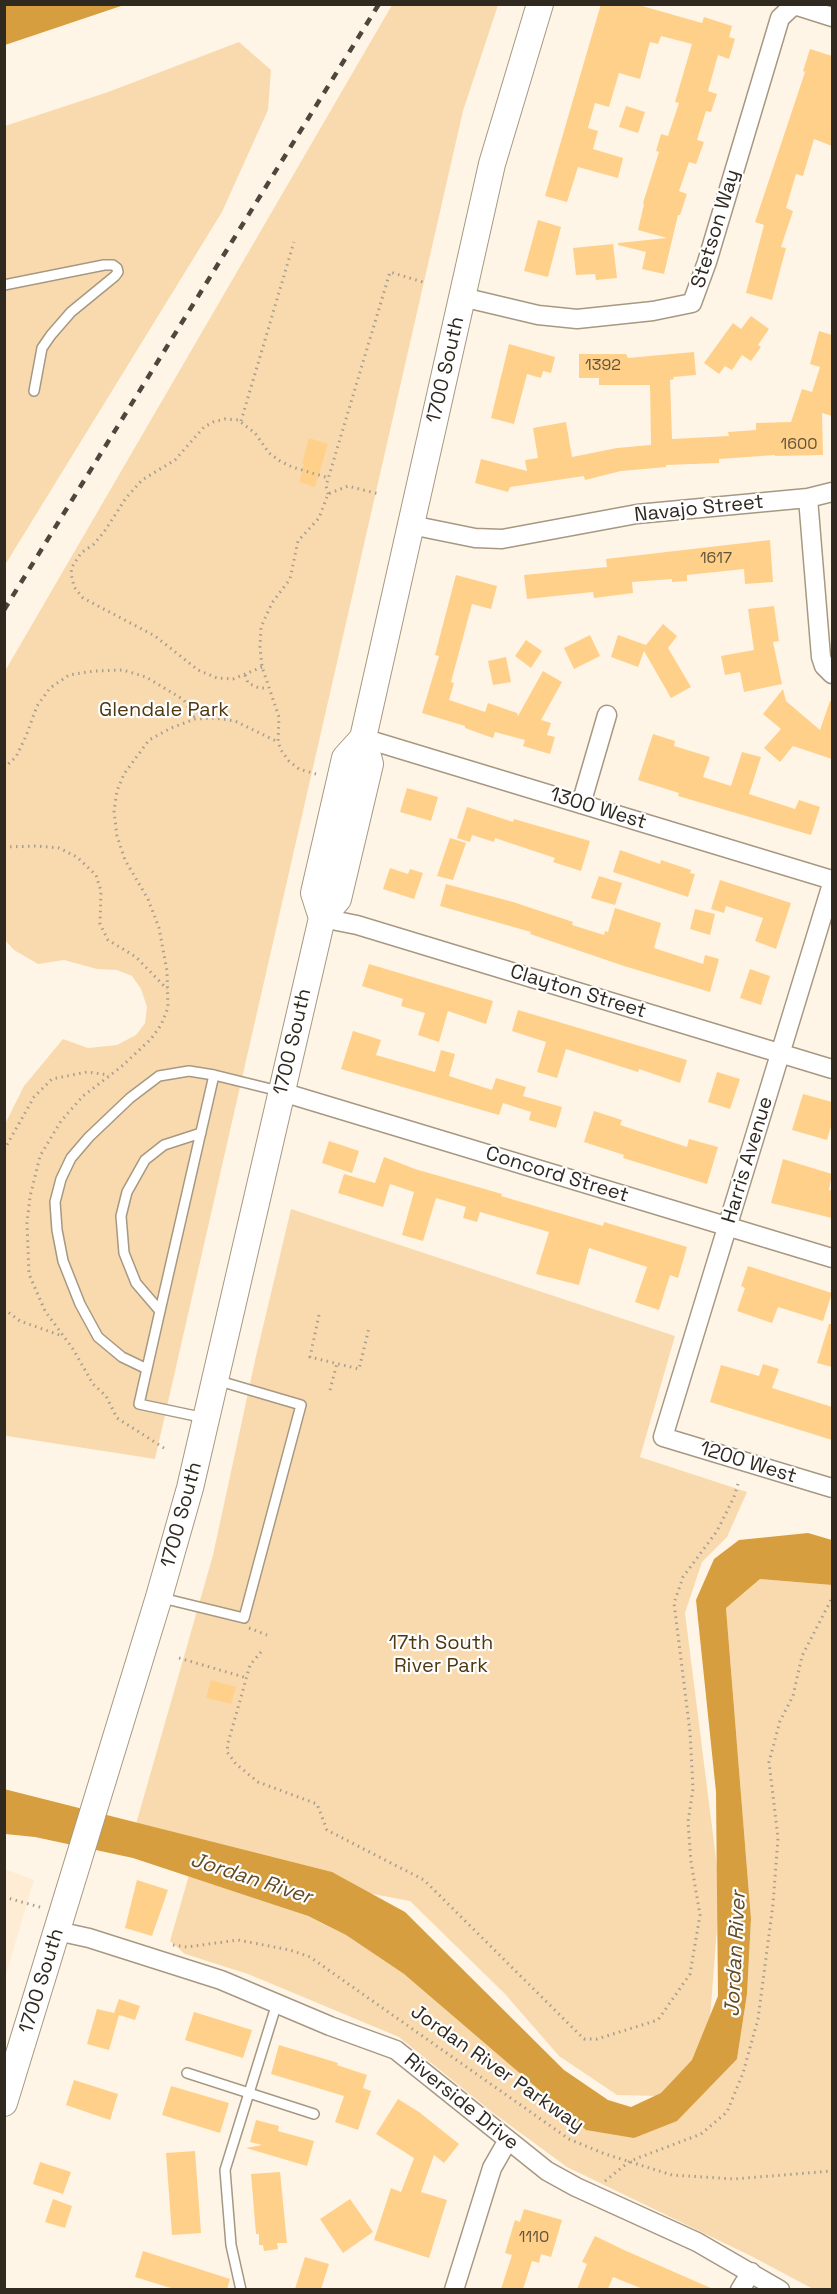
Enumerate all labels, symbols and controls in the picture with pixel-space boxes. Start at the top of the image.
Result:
street label: Stetson Way [687,167,745,291]
street label: 1700 South [422,314,470,426]
house number: 1392 [585,356,621,376]
house number: 1600 [781,435,817,455]
street label: Navajo Street [633,490,765,528]
house number: 1617 [700,549,732,569]
park label: Glendale Park [99,699,229,723]
street label: 1300 West [547,783,649,835]
street label: Clayton Street [507,960,649,1024]
street label: 1700 South [269,986,317,1098]
street label: Harris Avenue [717,1094,779,1226]
street label: Concord Street [483,1142,631,1208]
street label: 1200 West [697,1437,799,1489]
street label: 1700 South [156,1459,208,1571]
park label: 17th South River Park [389,1632,493,1679]
water label: Jordan River [187,1848,315,1910]
water label: Jordan River [720,1890,752,2018]
street label: 1700 South [15,1926,69,2036]
street label: Jordan River Parkway [406,2000,588,2138]
street label: Riverside Drive [399,2049,523,2155]
house number: 1110 [519,2228,549,2248]

